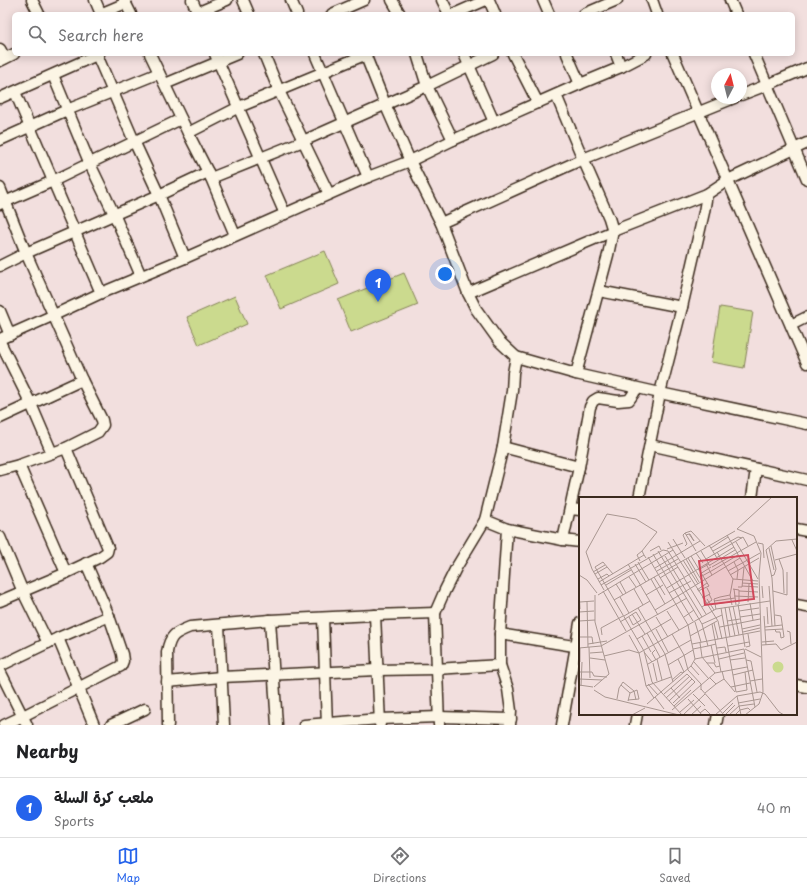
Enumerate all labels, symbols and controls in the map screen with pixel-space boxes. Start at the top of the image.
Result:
search box [12,12,795,56]
icon: search [26,23,48,45]
text: Search here [58,23,144,46]
north arrow [711,68,747,104]
your location [435,264,455,284]
pin: 1 [365,269,391,302]
inset map [579,497,797,715]
text: Nearby [16,738,78,764]
text: ملعب كرة السلة [54,785,154,808]
text: 1 [26,798,32,817]
text: 40 m [757,798,791,817]
text: Sports [54,811,94,830]
tab: Map [116,845,140,886]
tab: Directions [373,845,426,886]
tab: Saved [659,845,691,886]

